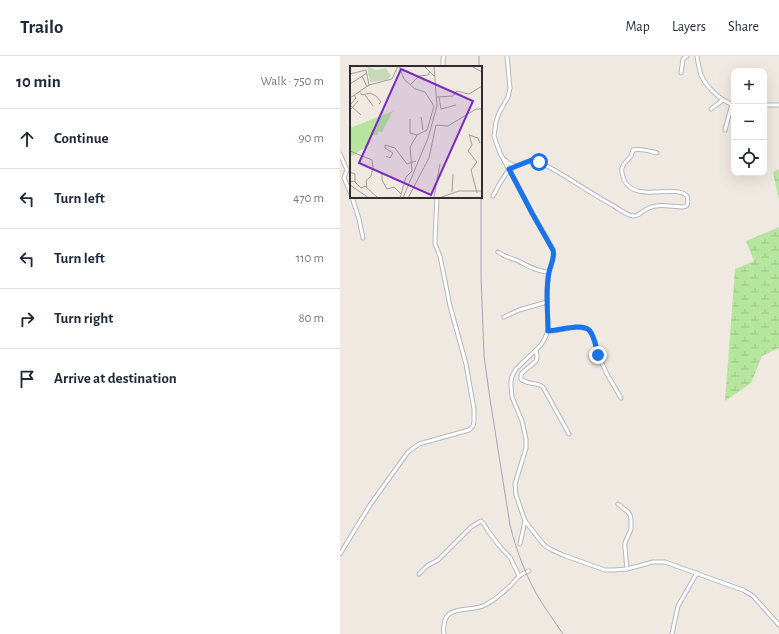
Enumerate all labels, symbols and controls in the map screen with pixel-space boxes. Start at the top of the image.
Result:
text: Trailo [20,18,63,37]
text: Map [625,20,650,34]
text: Layers [672,20,706,34]
text: Share [728,20,759,34]
inset map [350,66,482,198]
map controls [731,68,767,176]
button: + [731,68,767,104]
text: 10 min [16,73,61,90]
text: Walk · 750 m [260,75,324,88]
button: − [731,104,767,140]
icon: ahead [16,128,38,150]
text: Continue [54,131,109,146]
text: 90 m [298,132,324,145]
button: locate [731,140,767,176]
route start [530,153,548,171]
icon: left [16,188,38,210]
text: Turn left [54,191,105,206]
text: 470 m [293,192,324,205]
icon: left [16,248,38,270]
text: Turn left [54,251,105,266]
text: 110 m [296,252,324,265]
icon: right [16,308,38,330]
text: Turn right [54,311,113,326]
text: 80 m [298,312,324,325]
route end [589,346,607,364]
icon: arrive [16,368,38,390]
text: Arrive at destination [54,371,177,386]

